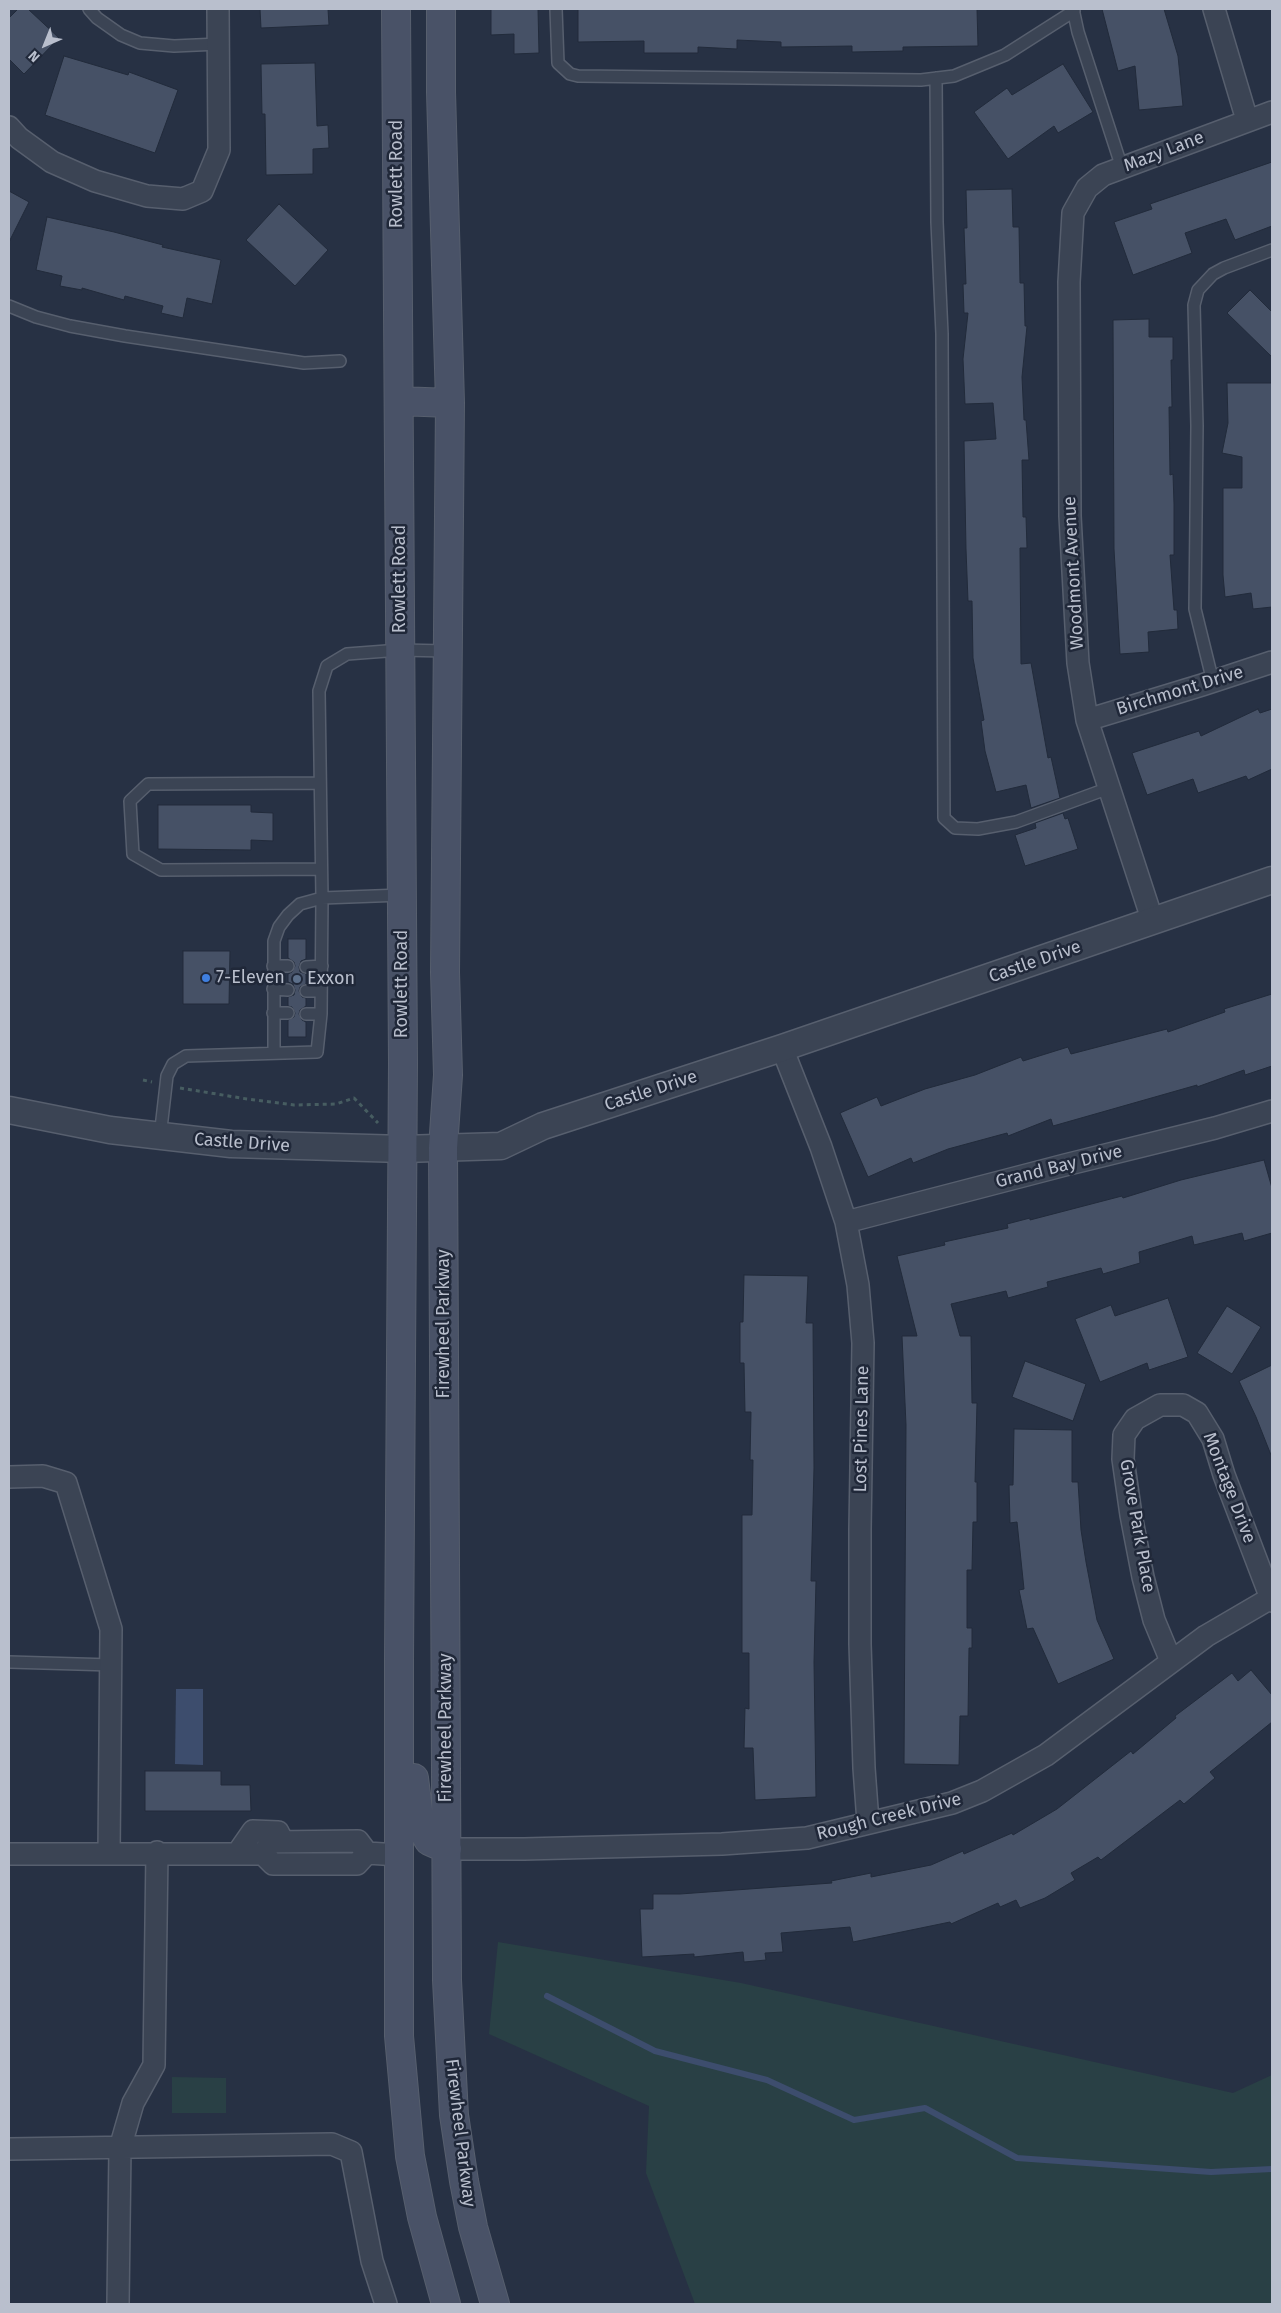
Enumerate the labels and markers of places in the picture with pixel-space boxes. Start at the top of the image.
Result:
place label: 7-Eleven [216,967,285,989]
place label: Exxon [307,968,355,990]
marker: 7-Eleven [200,972,212,984]
marker: Exxon [291,973,303,985]

